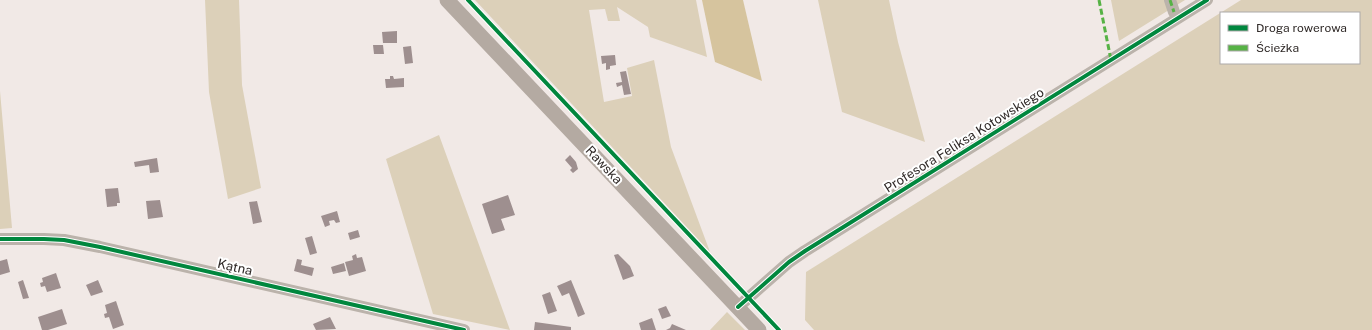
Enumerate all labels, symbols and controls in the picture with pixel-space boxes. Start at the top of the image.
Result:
legend [1220,12,1360,64]
text: Droga rowerowa [1256,21,1347,35]
text: Ścieżka [1256,41,1299,55]
street label: Profesora Feliksa Kotowskiego [881,85,1047,195]
street label: Rawska [583,143,625,187]
street label: Kątna [216,256,254,278]

